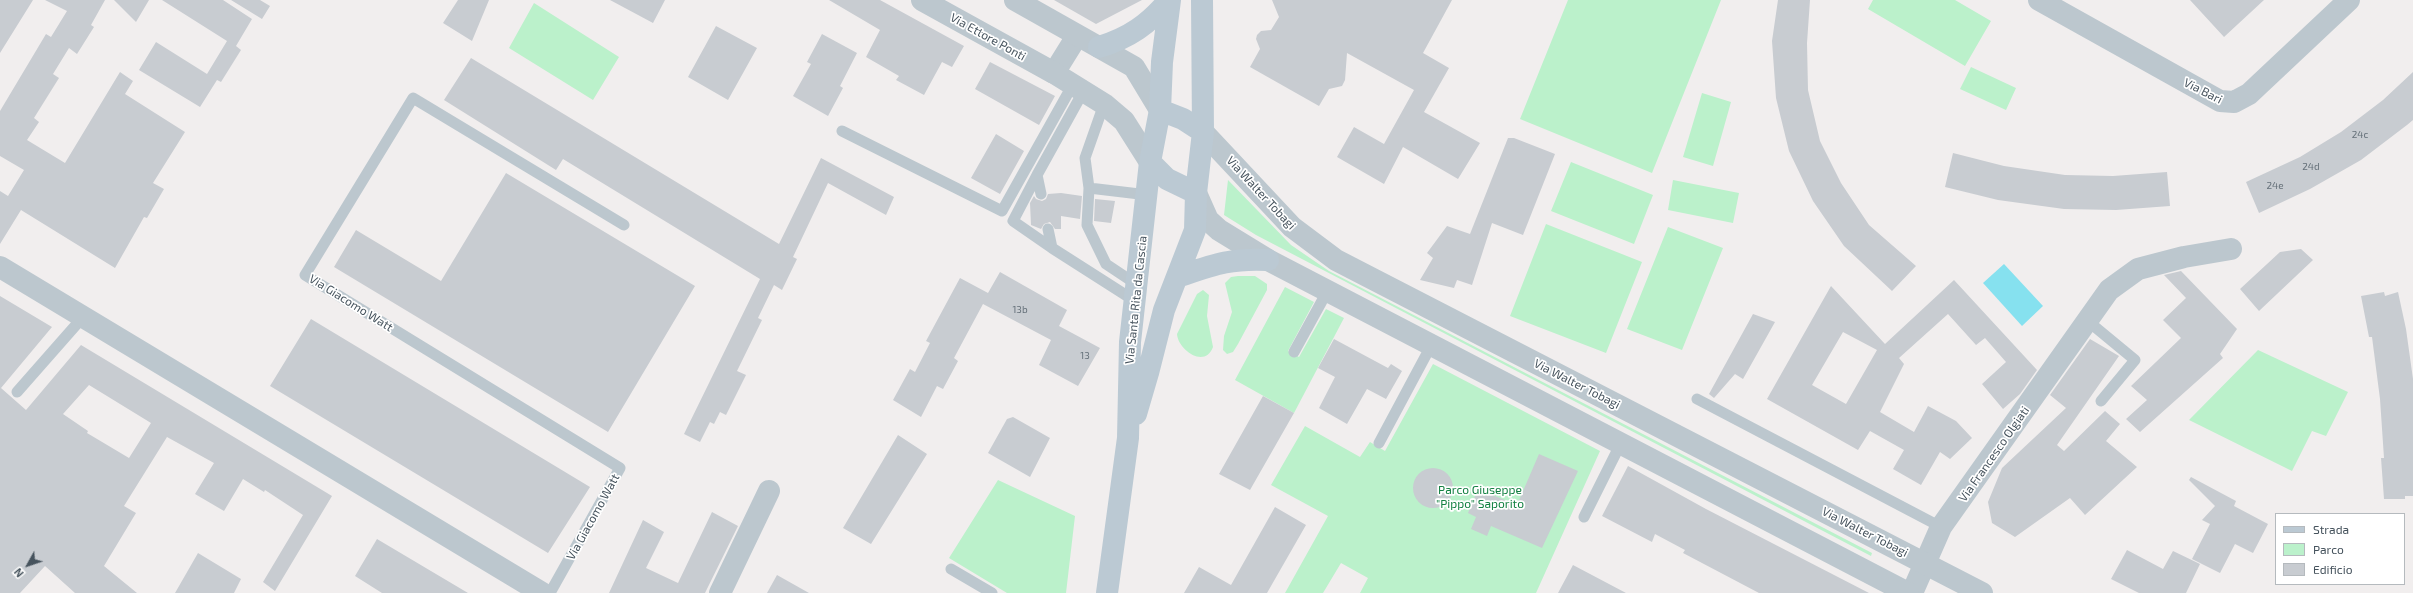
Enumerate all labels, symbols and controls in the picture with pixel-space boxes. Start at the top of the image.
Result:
street label: Via Ettore Ponti [948,10,1028,64]
street label: Via Bari [2181,75,2225,107]
house number: 24c [2352,129,2368,141]
street label: Via Walter Tobagi [1223,153,1299,233]
house number: 24d [2302,161,2320,173]
house number: 24e [2266,180,2284,192]
street label: Via Santa Rita da Cascia [1122,235,1150,365]
street label: Via Giacomo Watt [306,271,396,335]
house number: 13b [1012,304,1028,316]
house number: 13 [1080,350,1090,362]
street label: Via Walter Tobagi [1531,356,1623,412]
street label: Via Francesco Olgiati [1956,404,2032,504]
street label: Via Giacomo Watt [563,471,623,563]
park label: Parco Giuseppe "Pippo" Saporito [1436,483,1524,511]
street label: Via Walter Tobagi [1819,504,1911,560]
legend [2275,513,2405,585]
text: Strada [2313,522,2349,536]
text: Parco [2313,542,2344,556]
north arrow [8,545,48,585]
text: Edificio [2313,562,2353,576]
text: N [11,566,26,580]

